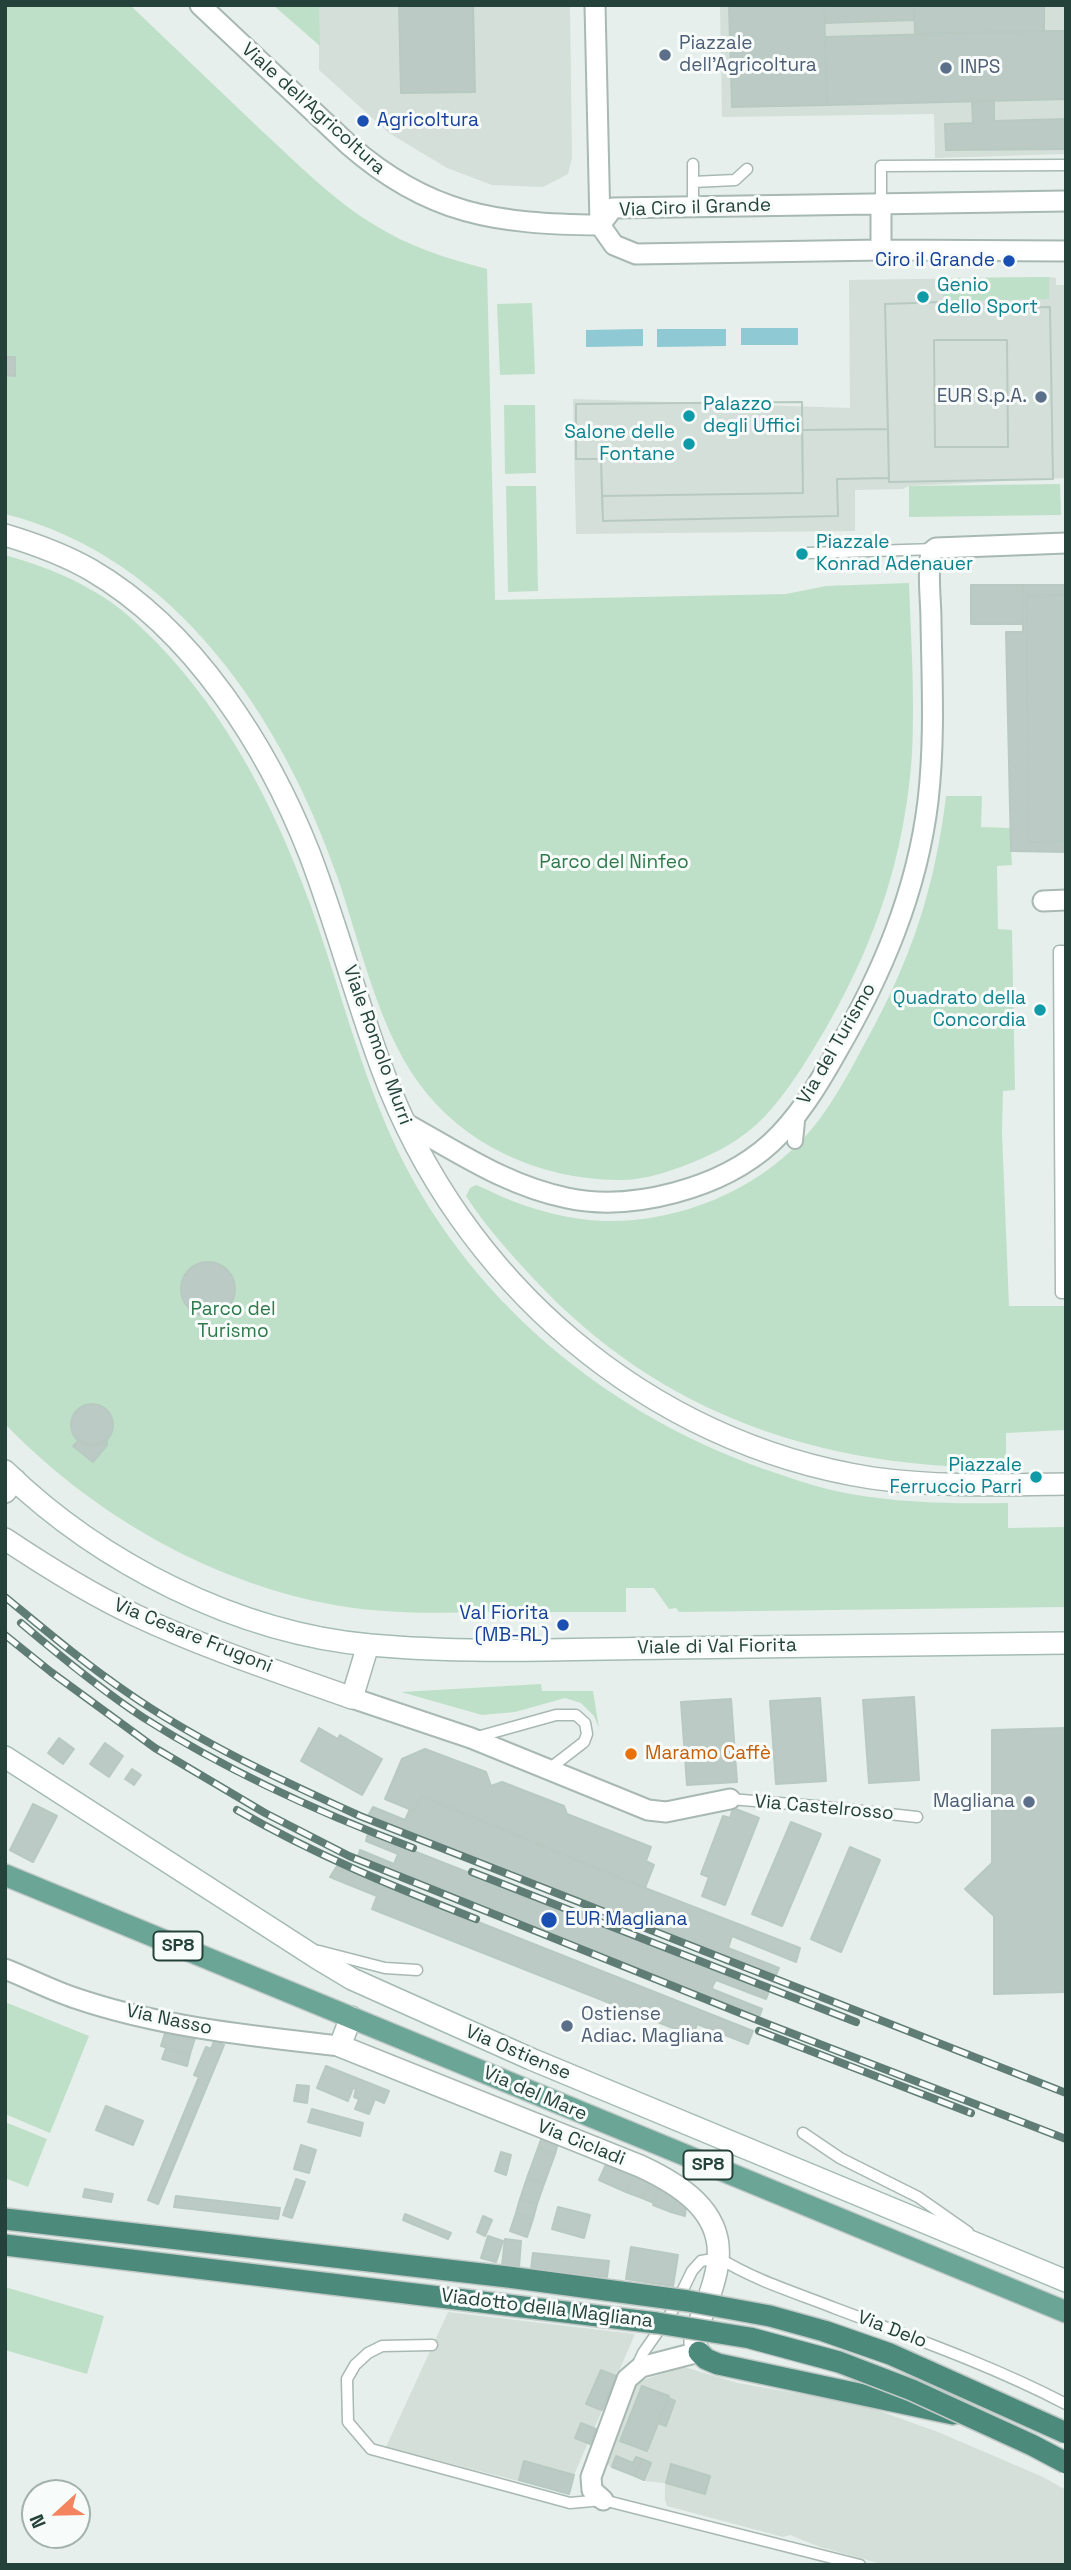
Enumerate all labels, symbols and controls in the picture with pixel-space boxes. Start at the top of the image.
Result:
place label: Piazzale dell'Agricoltura [679,33,817,77]
street label: Viale dell'Agricoltura [236,38,390,180]
marker: Piazzale dell'Agricoltura [657,47,673,63]
place label: INPS [960,57,1000,79]
marker: INPS [938,60,954,76]
place label: Agricoltura [377,110,479,132]
marker: Agricoltura [355,113,371,129]
street label: Via Ciro il Grande [619,194,771,222]
place label: Ciro il Grande [875,250,995,272]
marker: Ciro il Grande [1001,253,1017,269]
place label: Genio dello Sport [937,275,1038,319]
marker: Genio dello Sport [915,289,931,305]
place label: EUR S.p.A. [937,386,1027,408]
marker: EUR S.p.A. [1033,389,1049,405]
place label: Palazzo degli Uffici [703,394,800,438]
marker: Palazzo degli Uffici [681,408,697,424]
place label: Salone delle Fontane [564,422,675,466]
marker: Salone delle Fontane [681,436,697,452]
place label: Piazzale Konrad Adenauer [816,532,973,576]
marker: Piazzale Konrad Adenauer [794,546,810,562]
park label: Parco del Ninfeo [539,852,689,874]
street label: Viale Romolo Murri [338,962,416,1128]
street label: Via del Turismo [793,979,881,1109]
place label: Quadrato della Concordia [893,988,1026,1032]
marker: Quadrato della Concordia [1032,1002,1048,1018]
park label: Parco del Turismo [190,1299,276,1343]
place label: Piazzale Ferruccio Parri [890,1455,1022,1499]
marker: Piazzale Ferruccio Parri [1028,1469,1044,1485]
street label: Via Cesare Frugoni [110,1594,276,1678]
place label: Val Fiorita (MB-RL) [459,1603,549,1647]
marker: Val Fiorita (MB-RL) [555,1617,571,1633]
street label: Viale di Val Fiorita [637,1634,797,1660]
place label: Maramo Caffè [645,1743,771,1765]
marker: Maramo Caffè [623,1746,639,1762]
street label: Via Castelrosso [753,1791,895,1825]
place label: Magliana [933,1791,1015,1813]
marker: Magliana [1021,1794,1037,1810]
place label: EUR Magliana [565,1909,687,1931]
marker: EUR Magliana [539,1910,559,1930]
road number: SP8 [154,1932,202,1960]
street label: Via Nasso [124,2000,214,2040]
place label: Ostiense Adiac. Magliana [581,2004,724,2048]
marker: Ostiense Adiac. Magliana [559,2018,575,2034]
street label: Via Ostiense [462,2021,574,2085]
street label: Via del Mare [480,2062,590,2126]
street label: Via Cicladi [534,2115,628,2171]
road number: SP8 [684,2150,732,2180]
street label: Viadotto della Magliana [440,2285,654,2333]
street label: Via Delo [854,2306,930,2354]
north arrow [21,2479,91,2549]
text: N [24,2511,52,2532]

